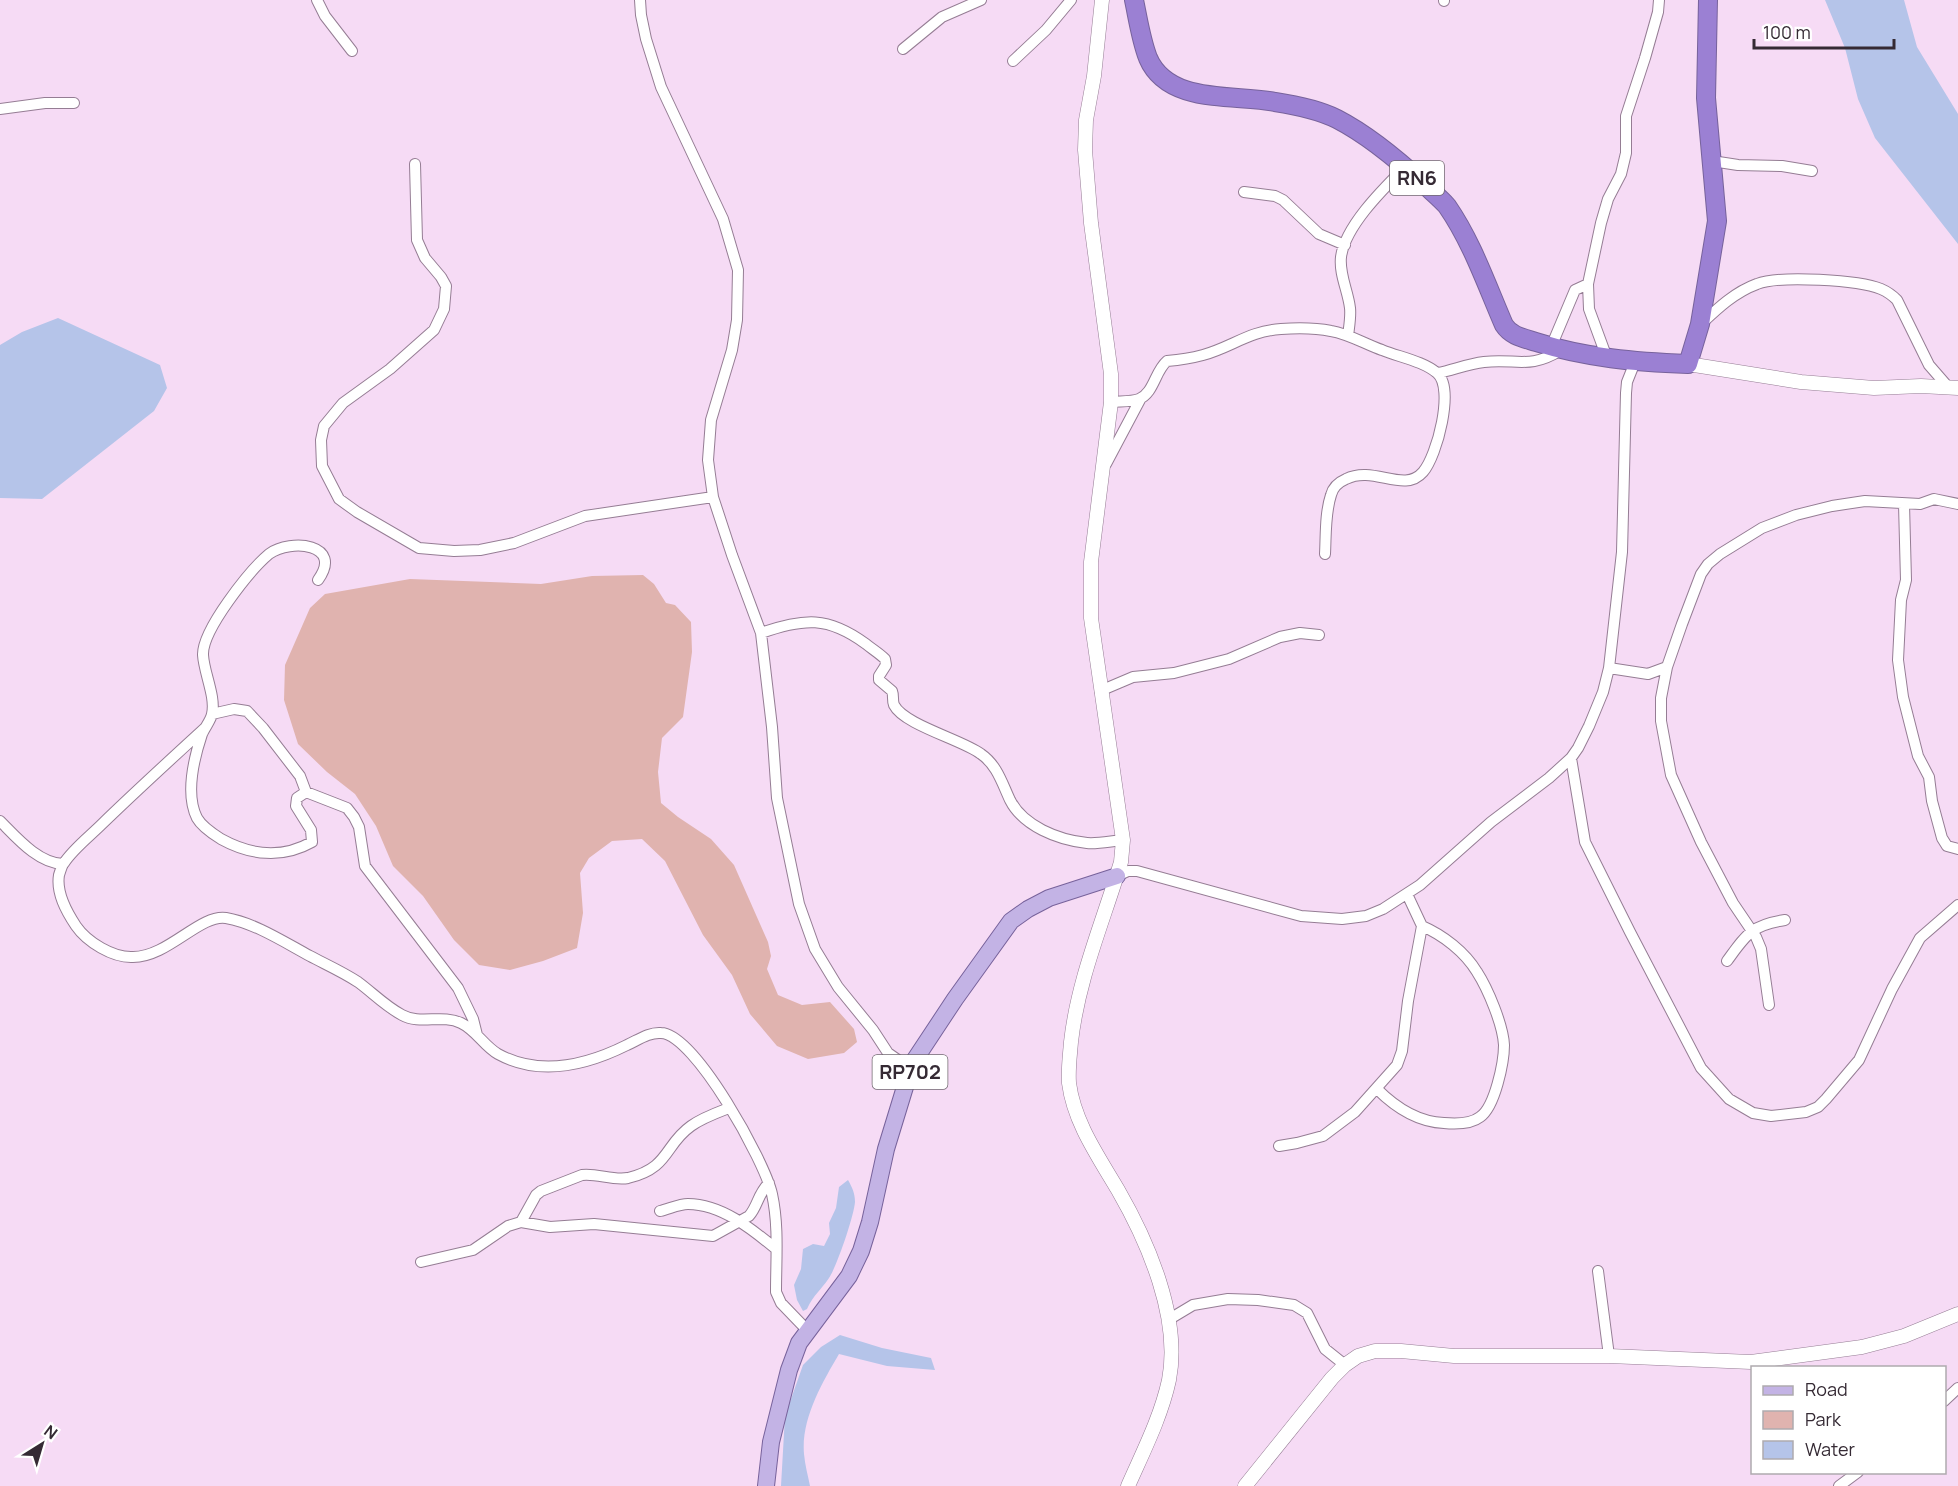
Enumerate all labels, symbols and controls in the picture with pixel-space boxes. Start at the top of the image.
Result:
scale bar [1754,12,1894,50]
text: 100 m [1763,20,1811,44]
road number: RN6 [1390,161,1444,195]
road number: RP702 [872,1055,948,1089]
legend [1751,1366,1946,1474]
text: Road [1805,1377,1848,1401]
text: Park [1805,1407,1842,1431]
north arrow [12,1414,72,1474]
text: N [40,1420,62,1444]
text: Water [1805,1437,1855,1461]

